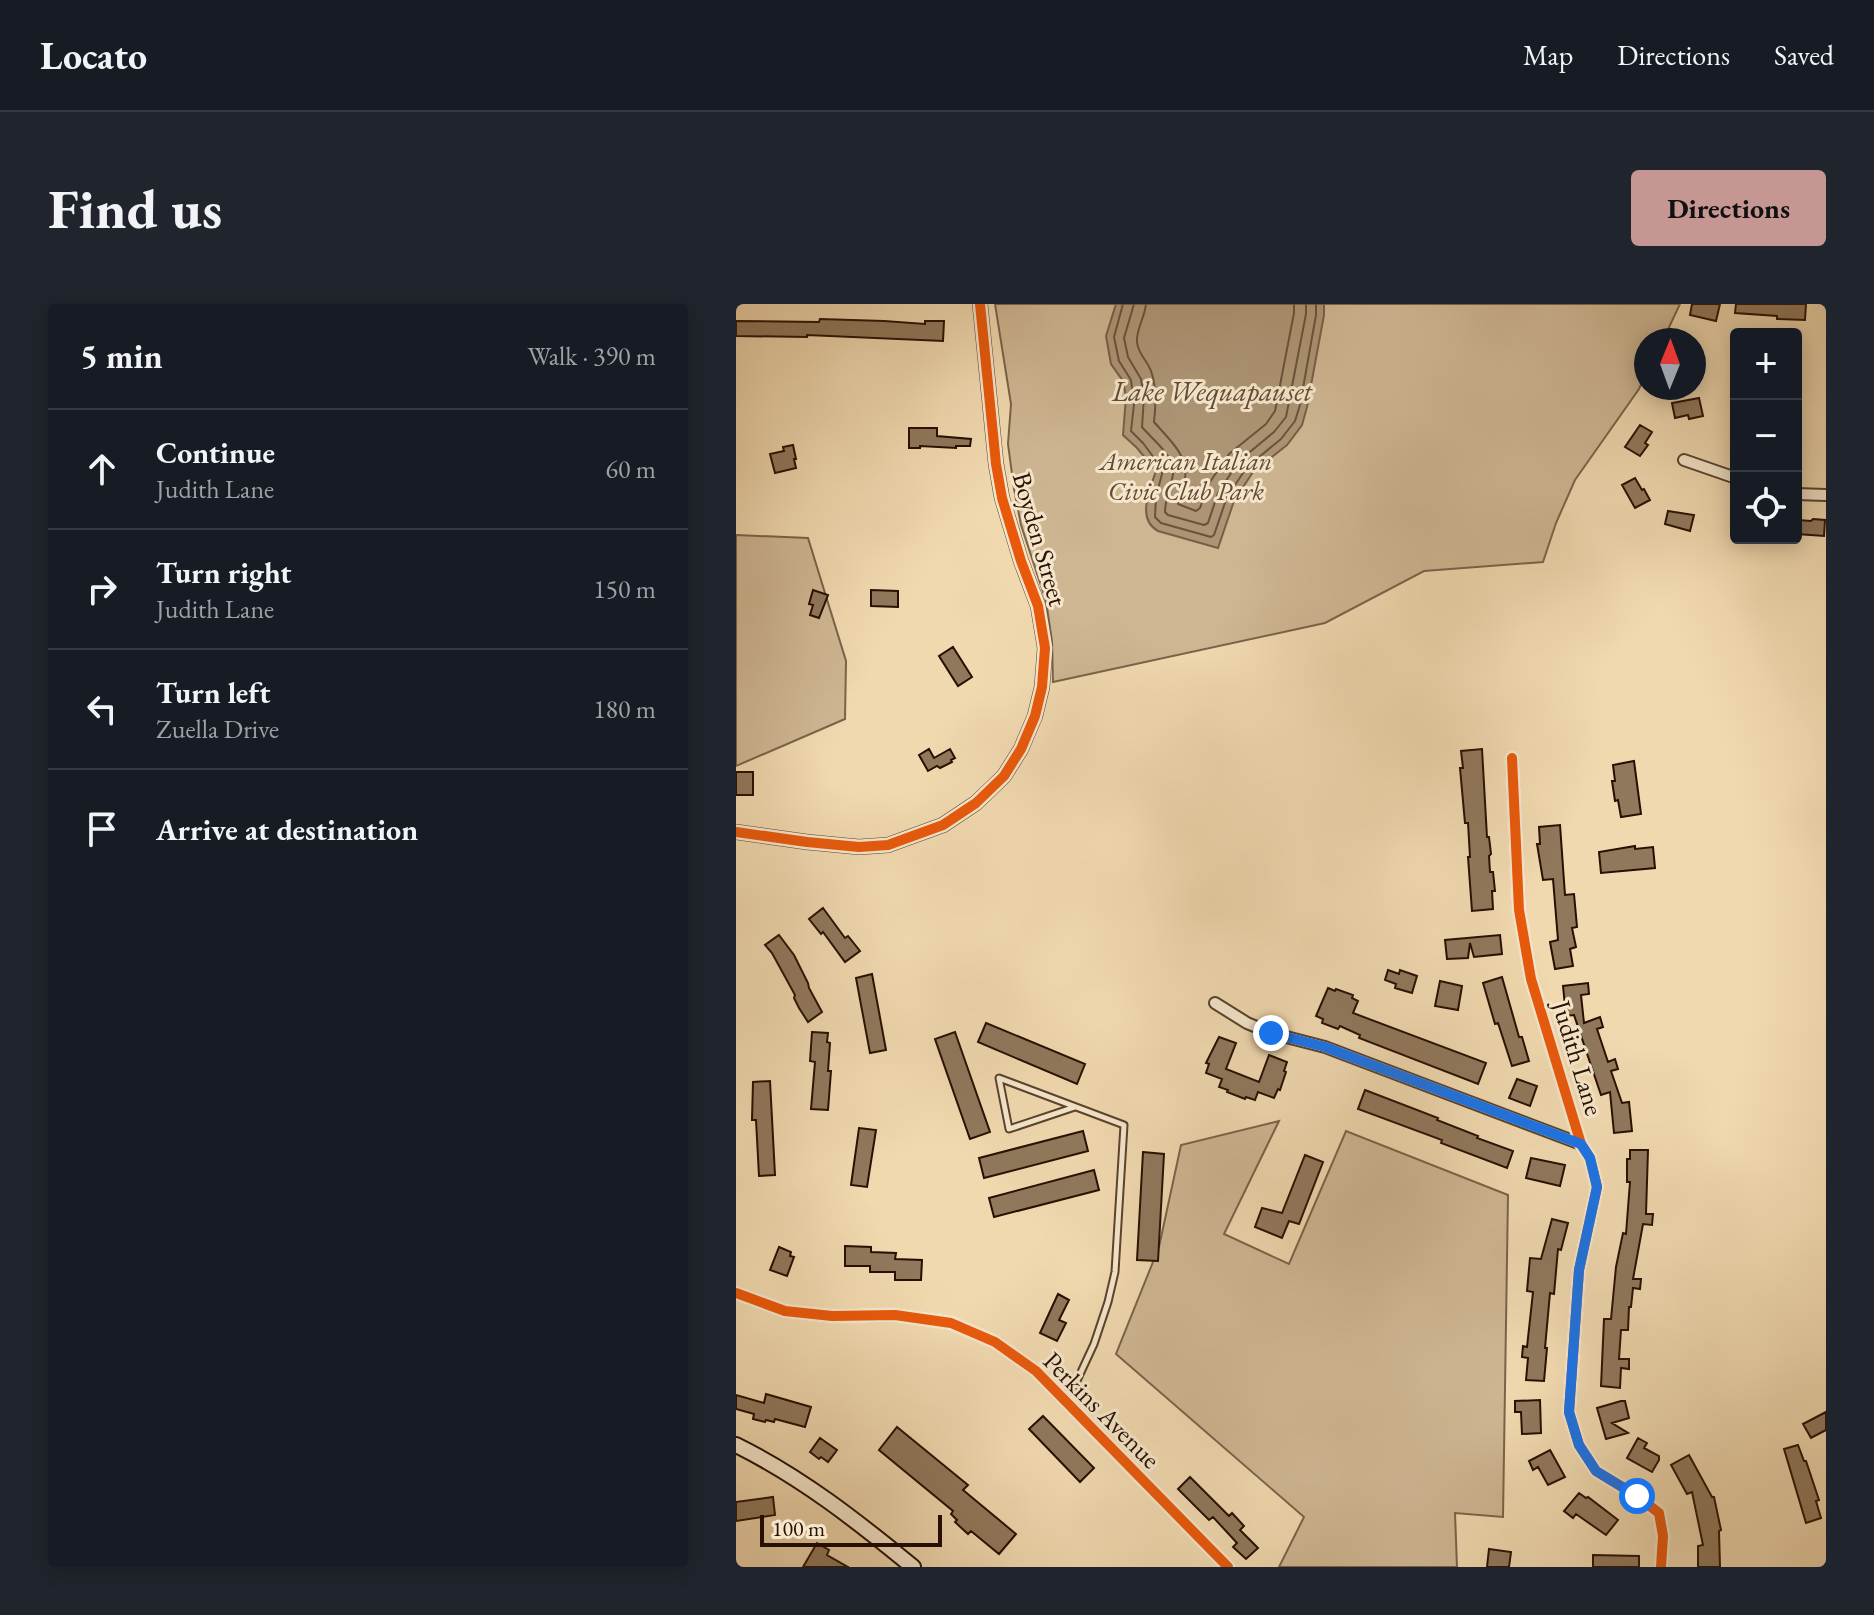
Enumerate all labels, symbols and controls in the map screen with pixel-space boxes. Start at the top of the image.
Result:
text: Locato [40,31,147,80]
text: Map [1523,37,1573,73]
text: Directions [1617,37,1730,73]
text: Saved [1774,37,1834,73]
button: Directions [1631,170,1826,246]
text: Find us [48,172,222,245]
north arrow [1634,328,1706,400]
map controls [1730,328,1802,544]
button: + [1730,328,1802,400]
text: 5 min [80,334,163,378]
text: Walk · 390 m [528,339,656,373]
water label: Lake Wequapauset [1111,373,1314,410]
button: − [1730,400,1802,472]
text: Continue [156,433,275,472]
park label: American Italian Civic Club Park [1098,444,1272,508]
icon: ahead [80,447,124,491]
text: 60 m [606,452,656,486]
street label: Boyden Street [1005,468,1075,610]
text: Judith Lane [156,472,274,506]
button: locate [1730,472,1802,544]
text: Turn right [156,553,292,592]
icon: right [80,567,124,611]
text: 150 m [593,572,656,606]
text: Judith Lane [156,592,274,626]
text: Turn left [156,673,270,712]
icon: left [80,687,124,731]
text: 180 m [593,692,656,726]
text: Zuella Drive [156,712,279,746]
icon: arrive [80,807,124,851]
text: Arrive at destination [156,810,418,849]
street label: Judith Lane [1544,995,1612,1120]
route end [1253,1015,1289,1051]
street label: Perkins Avenue [1036,1344,1168,1476]
route start [1619,1478,1655,1514]
scale bar [760,1511,942,1547]
text: 100 m [772,1514,825,1543]

